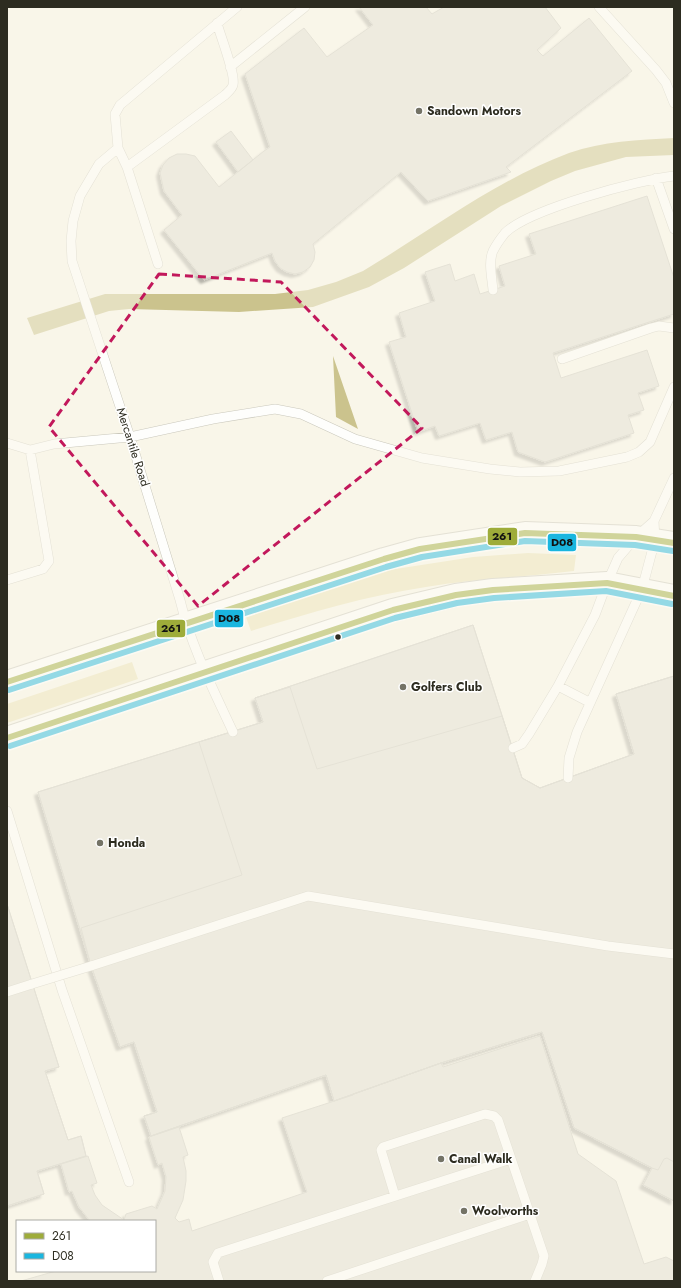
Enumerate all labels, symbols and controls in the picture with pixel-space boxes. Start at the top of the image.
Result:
place label: Sandown Motors [427,102,521,120]
marker: Sandown Motors [414,106,424,116]
street label: Mercantile Road [112,405,154,489]
line badge: 261 [487,527,518,546]
text: 261 [492,528,512,544]
line badge: D08 [547,533,577,552]
text: D08 [551,534,573,550]
line badge: D08 [214,609,244,628]
text: D08 [218,610,240,626]
line badge: 261 [156,619,186,638]
text: 261 [161,620,181,636]
unlabelled marker [333,632,343,642]
place label: Golfers Club [411,678,483,696]
marker: Golfers Club [398,682,408,692]
place label: Honda [108,834,145,852]
marker: Honda [95,838,105,848]
place label: Canal Walk [449,1150,512,1168]
marker: Canal Walk [436,1154,446,1164]
place label: Woolworths [472,1202,539,1220]
marker: Woolworths [459,1206,469,1216]
legend [16,1220,156,1272]
text: 261 [52,1227,71,1245]
text: D08 [52,1247,74,1265]

